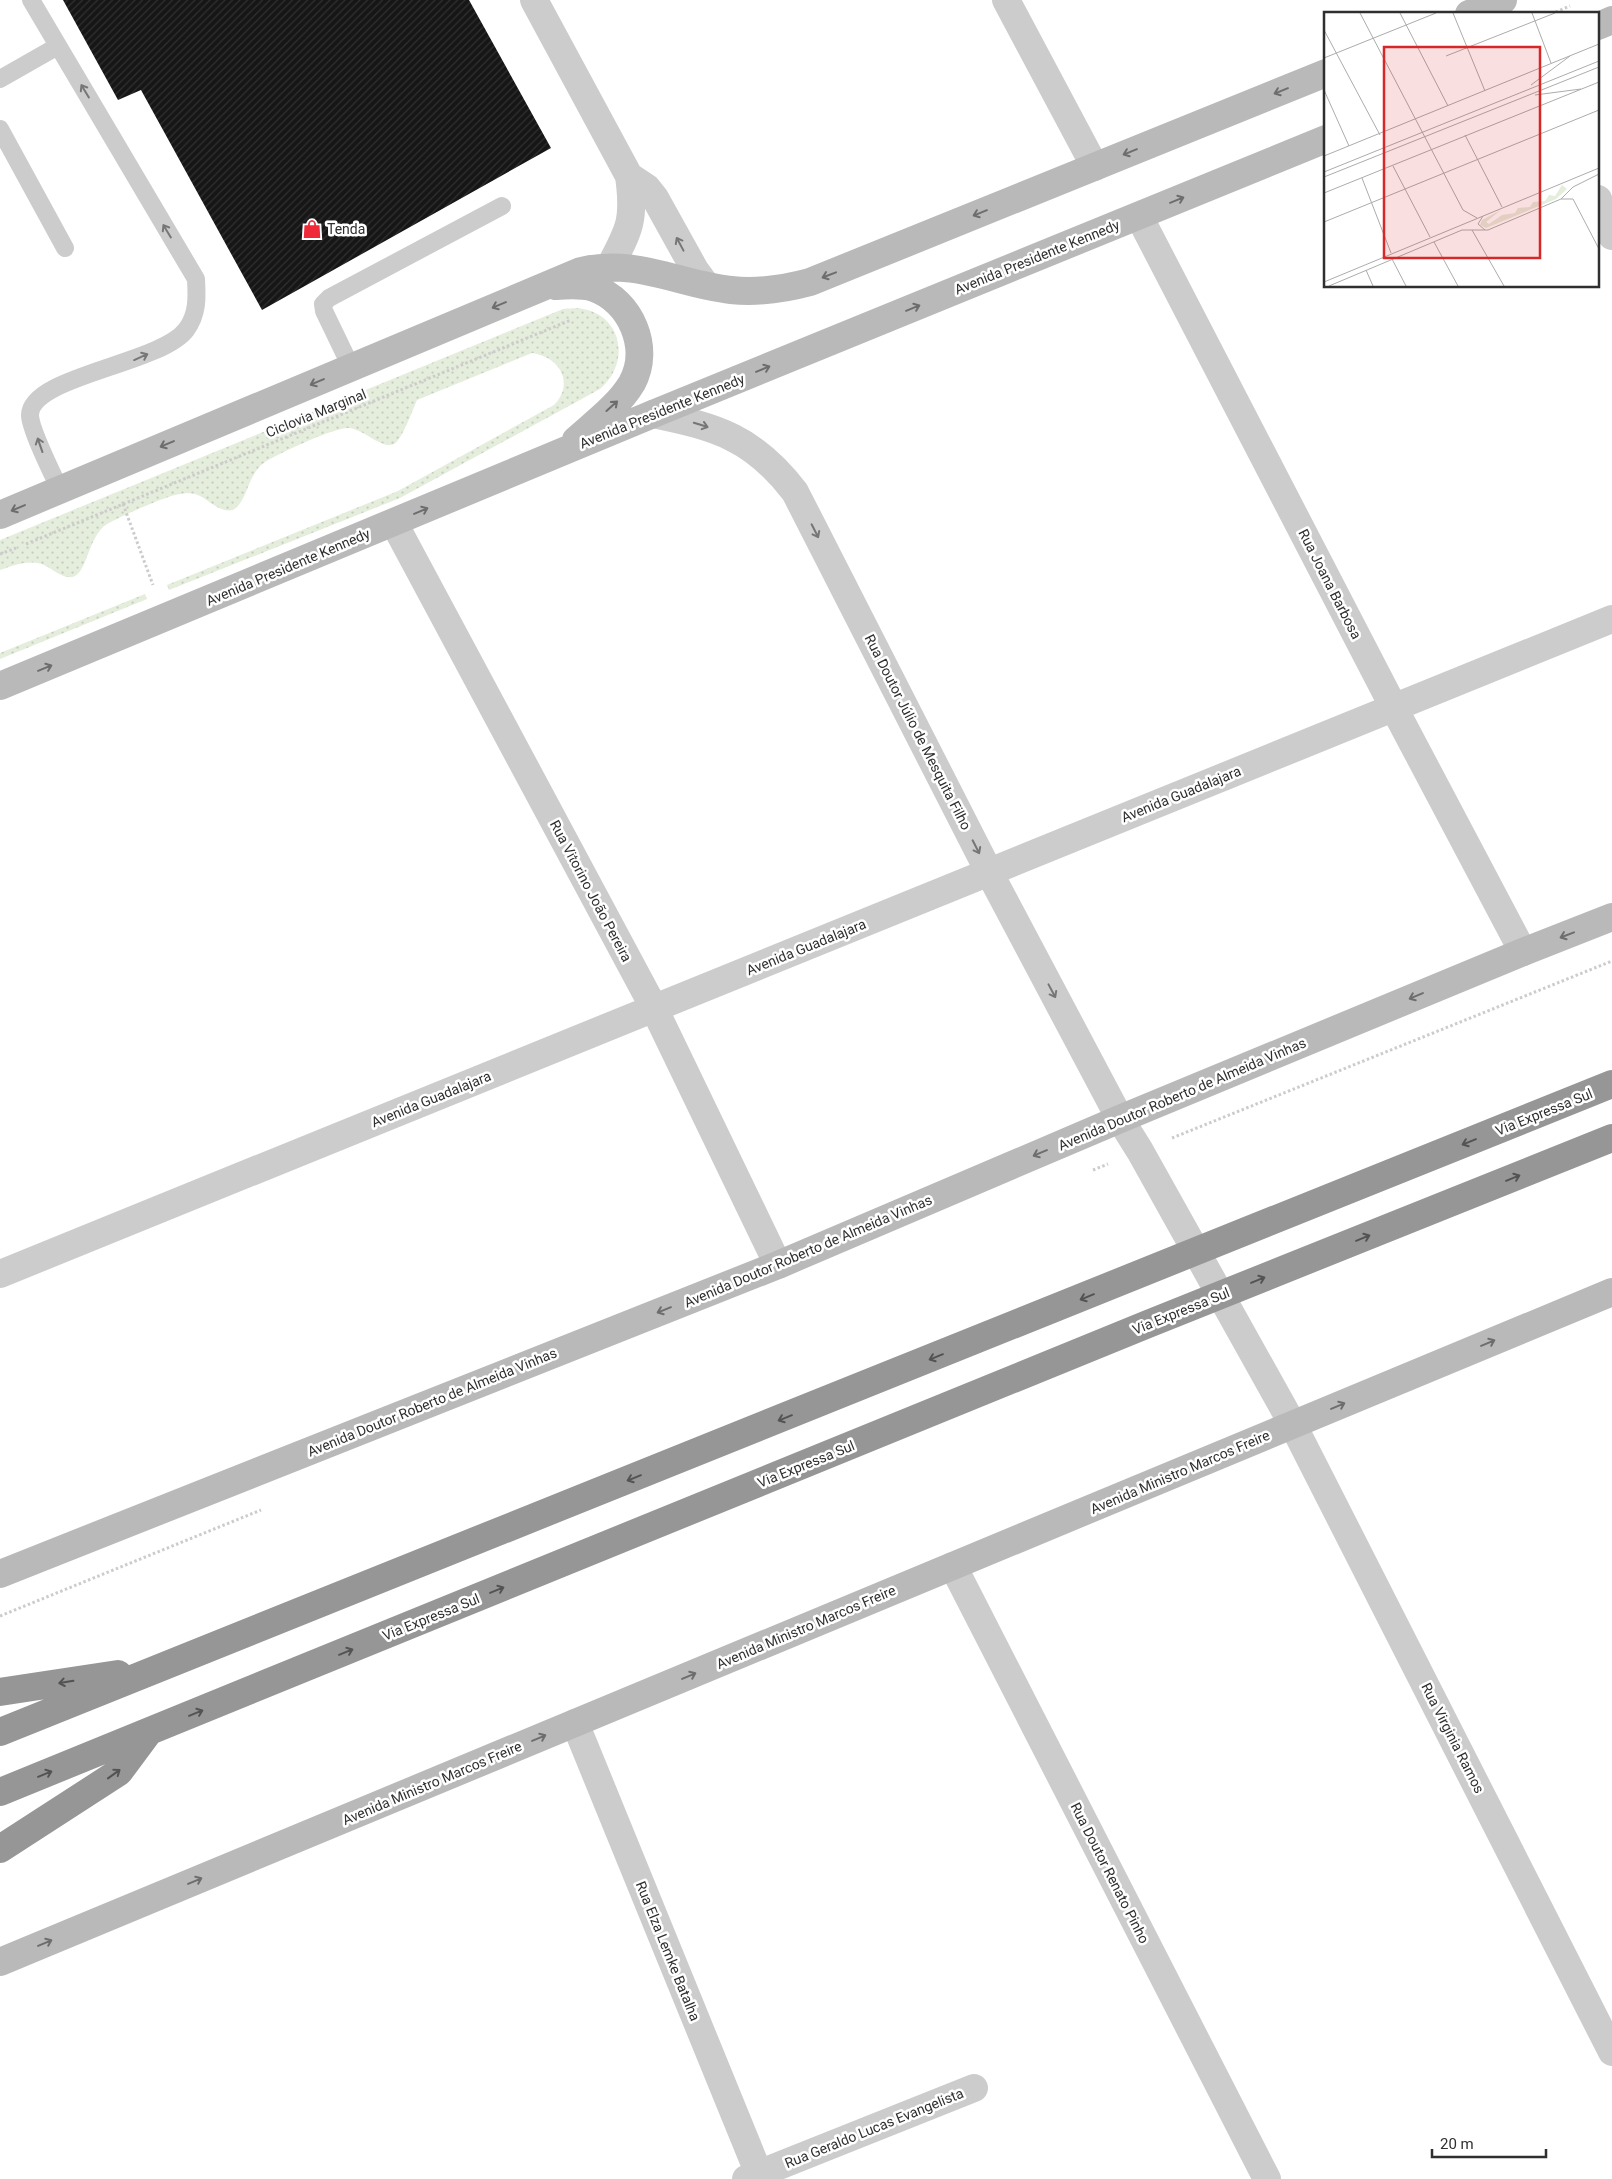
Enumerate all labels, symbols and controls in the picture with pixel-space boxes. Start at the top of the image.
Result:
inset map [1324,12,1600,288]
one-way arrow [79,84,89,98]
one-way arrow [1274,87,1289,96]
one-way arrow [1123,148,1138,158]
one-way arrow [1169,195,1184,204]
one-way arrow [972,210,987,219]
street label: Avenida Presidente Kennedy [952,216,1122,297]
shop icon: Tenda [301,218,323,240]
place label: Tenda [327,221,365,237]
one-way arrow [162,224,172,238]
one-way arrow [675,237,684,252]
one-way arrow [822,271,837,280]
one-way arrow [492,301,507,310]
one-way arrow [905,302,920,312]
one-way arrow [133,351,148,361]
one-way arrow [755,364,770,374]
street label: Avenida Presidente Kennedy [577,370,747,451]
one-way arrow [310,377,325,387]
street label: Ciclovia Marginal [263,386,369,440]
one-way arrow [606,400,619,412]
one-way arrow [692,420,708,430]
one-way arrow [35,438,44,453]
one-way arrow [160,441,175,450]
one-way arrow [11,503,26,513]
one-way arrow [413,506,428,516]
one-way arrow [811,523,820,538]
street label: Avenida Presidente Kennedy [204,525,373,609]
street label: Rua Joana Barbosa [1295,526,1365,642]
street label: Rua Doutor Júlio de Mesquita Filho [862,632,974,832]
one-way arrow [37,663,52,672]
street label: Avenida Guadalajara [1119,763,1243,825]
street label: Rua Vitorino João Pereira [547,817,635,965]
one-way arrow [972,839,981,854]
street label: Avenida Guadalajara [744,916,868,978]
one-way arrow [1559,931,1574,940]
one-way arrow [1048,983,1057,998]
one-way arrow [1409,992,1424,1001]
street label: Avenida Doutor Roberto de Almeida Vinhas [1056,1034,1308,1154]
street label: Avenida Guadalajara [369,1068,493,1130]
street label: Via Expressa Sul [1493,1085,1595,1139]
one-way arrow [1462,1138,1477,1147]
one-way arrow [1033,1149,1048,1158]
one-way arrow [1505,1173,1521,1182]
street label: Avenida Doutor Roberto de Almeida Vinhas [682,1191,934,1311]
one-way arrow [1355,1233,1370,1242]
one-way arrow [1250,1275,1266,1284]
street label: Via Expressa Sul [1130,1284,1232,1338]
one-way arrow [1080,1293,1095,1302]
one-way arrow [657,1306,672,1315]
one-way arrow [1480,1338,1495,1348]
street label: Avenida Doutor Roberto de Almeida Vinhas [305,1344,559,1460]
one-way arrow [929,1353,944,1363]
one-way arrow [1330,1400,1345,1410]
one-way arrow [778,1413,793,1423]
street label: Avenida Ministro Marcos Freire [1088,1427,1272,1517]
street label: Via Expressa Sul [755,1437,857,1491]
one-way arrow [627,1474,642,1483]
street label: Avenida Ministro Marcos Freire [714,1582,898,1672]
one-way arrow [489,1585,504,1594]
street label: Via Expressa Sul [380,1590,482,1644]
one-way arrow [339,1646,354,1655]
one-way arrow [681,1670,696,1680]
one-way arrow [58,1677,74,1687]
street label: Rua Virginia Ramos [1418,1680,1488,1796]
one-way arrow [188,1708,203,1717]
one-way arrow [531,1733,546,1743]
street label: Avenida Ministro Marcos Freire [340,1738,524,1828]
one-way arrow [37,1768,52,1778]
one-way arrow [107,1769,121,1779]
street label: Rua Doutor Renato Pinho [1067,1800,1153,1946]
one-way arrow [187,1876,202,1885]
street label: Rua Elza Lemke Batalha [633,1879,703,2023]
one-way arrow [37,1938,52,1948]
street label: Rua Geraldo Lucas Evangelista [782,2085,966,2171]
scale bar [1432,2126,1546,2158]
text: 20 m [1440,2135,1474,2153]

